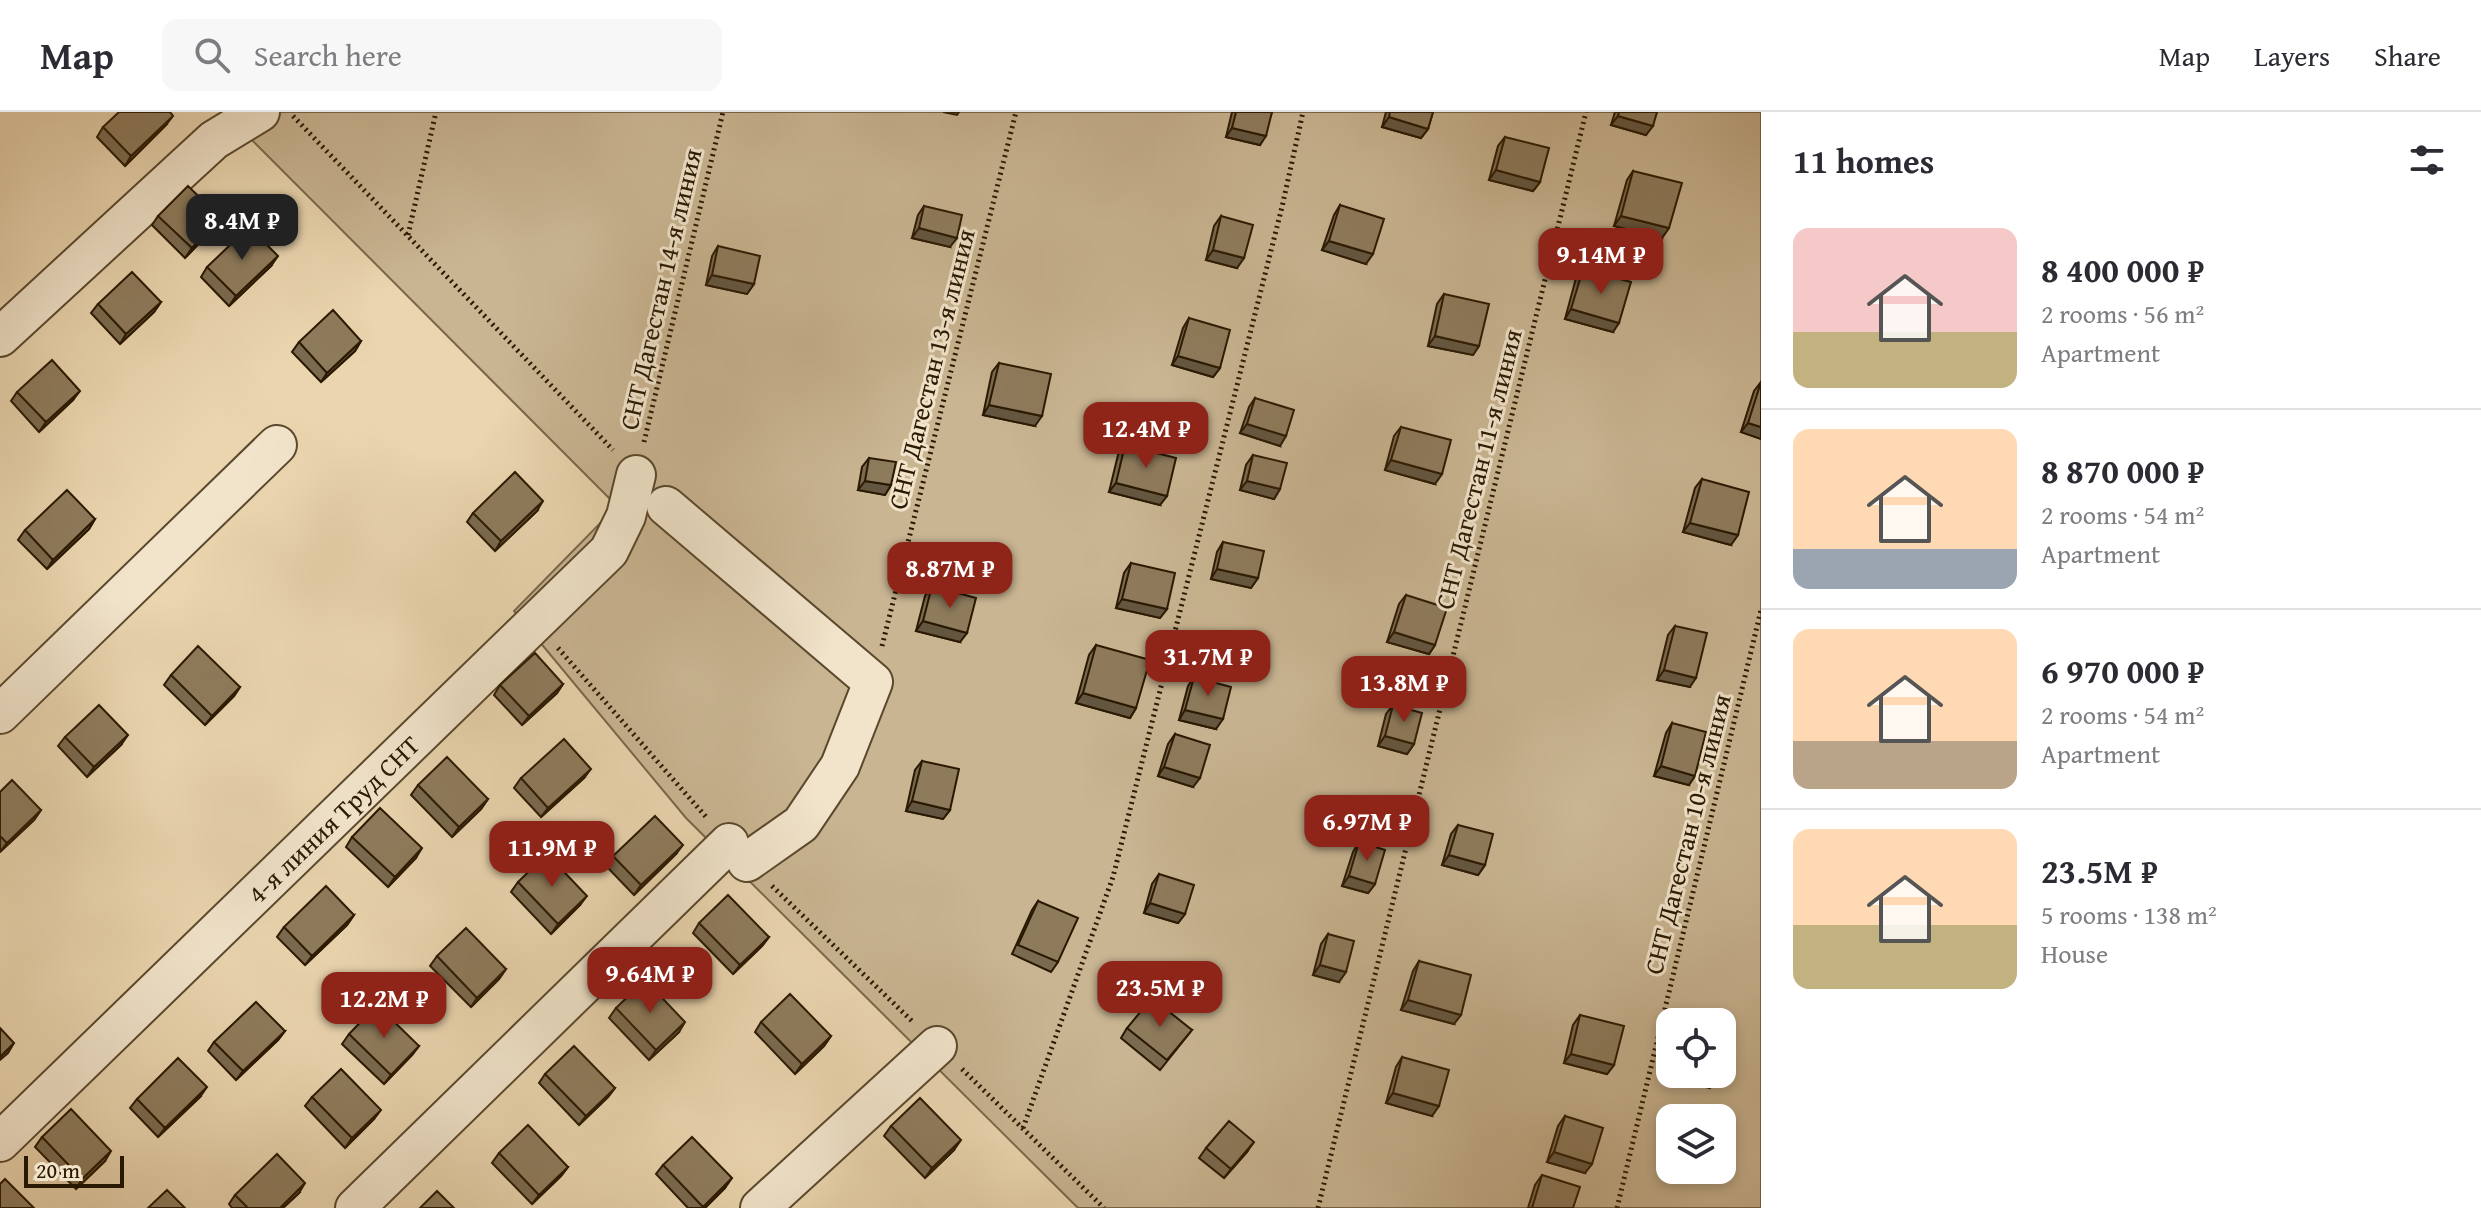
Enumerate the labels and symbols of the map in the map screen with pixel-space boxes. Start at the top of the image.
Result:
street label: СНТ Дагестан 14-я линия [609,145,711,433]
pin: 8.4M ₽ [177,194,307,262]
street label: СНТ Дагестан 13-я линия [877,225,985,513]
pin: 9.14M ₽ [1527,228,1675,296]
street label: СНТ Дагестан 11-я линия [1424,325,1532,613]
pin: 12.4M ₽ [1072,402,1220,470]
pin: 8.87M ₽ [876,542,1024,610]
pin: 31.7M ₽ [1134,630,1282,698]
pin: 13.8M ₽ [1330,656,1478,724]
street label: СНТ Дагестан 10-я линия [1633,690,1741,978]
street label: 4-я линия Труд СНТ [238,725,428,912]
pin: 6.97M ₽ [1293,795,1441,863]
pin: 11.9M ₽ [478,821,626,889]
pin: 9.64M ₽ [576,947,724,1015]
pin: 23.5M ₽ [1086,961,1234,1029]
pin: 12.2M ₽ [310,972,458,1040]
scale bar [24,1152,124,1188]

